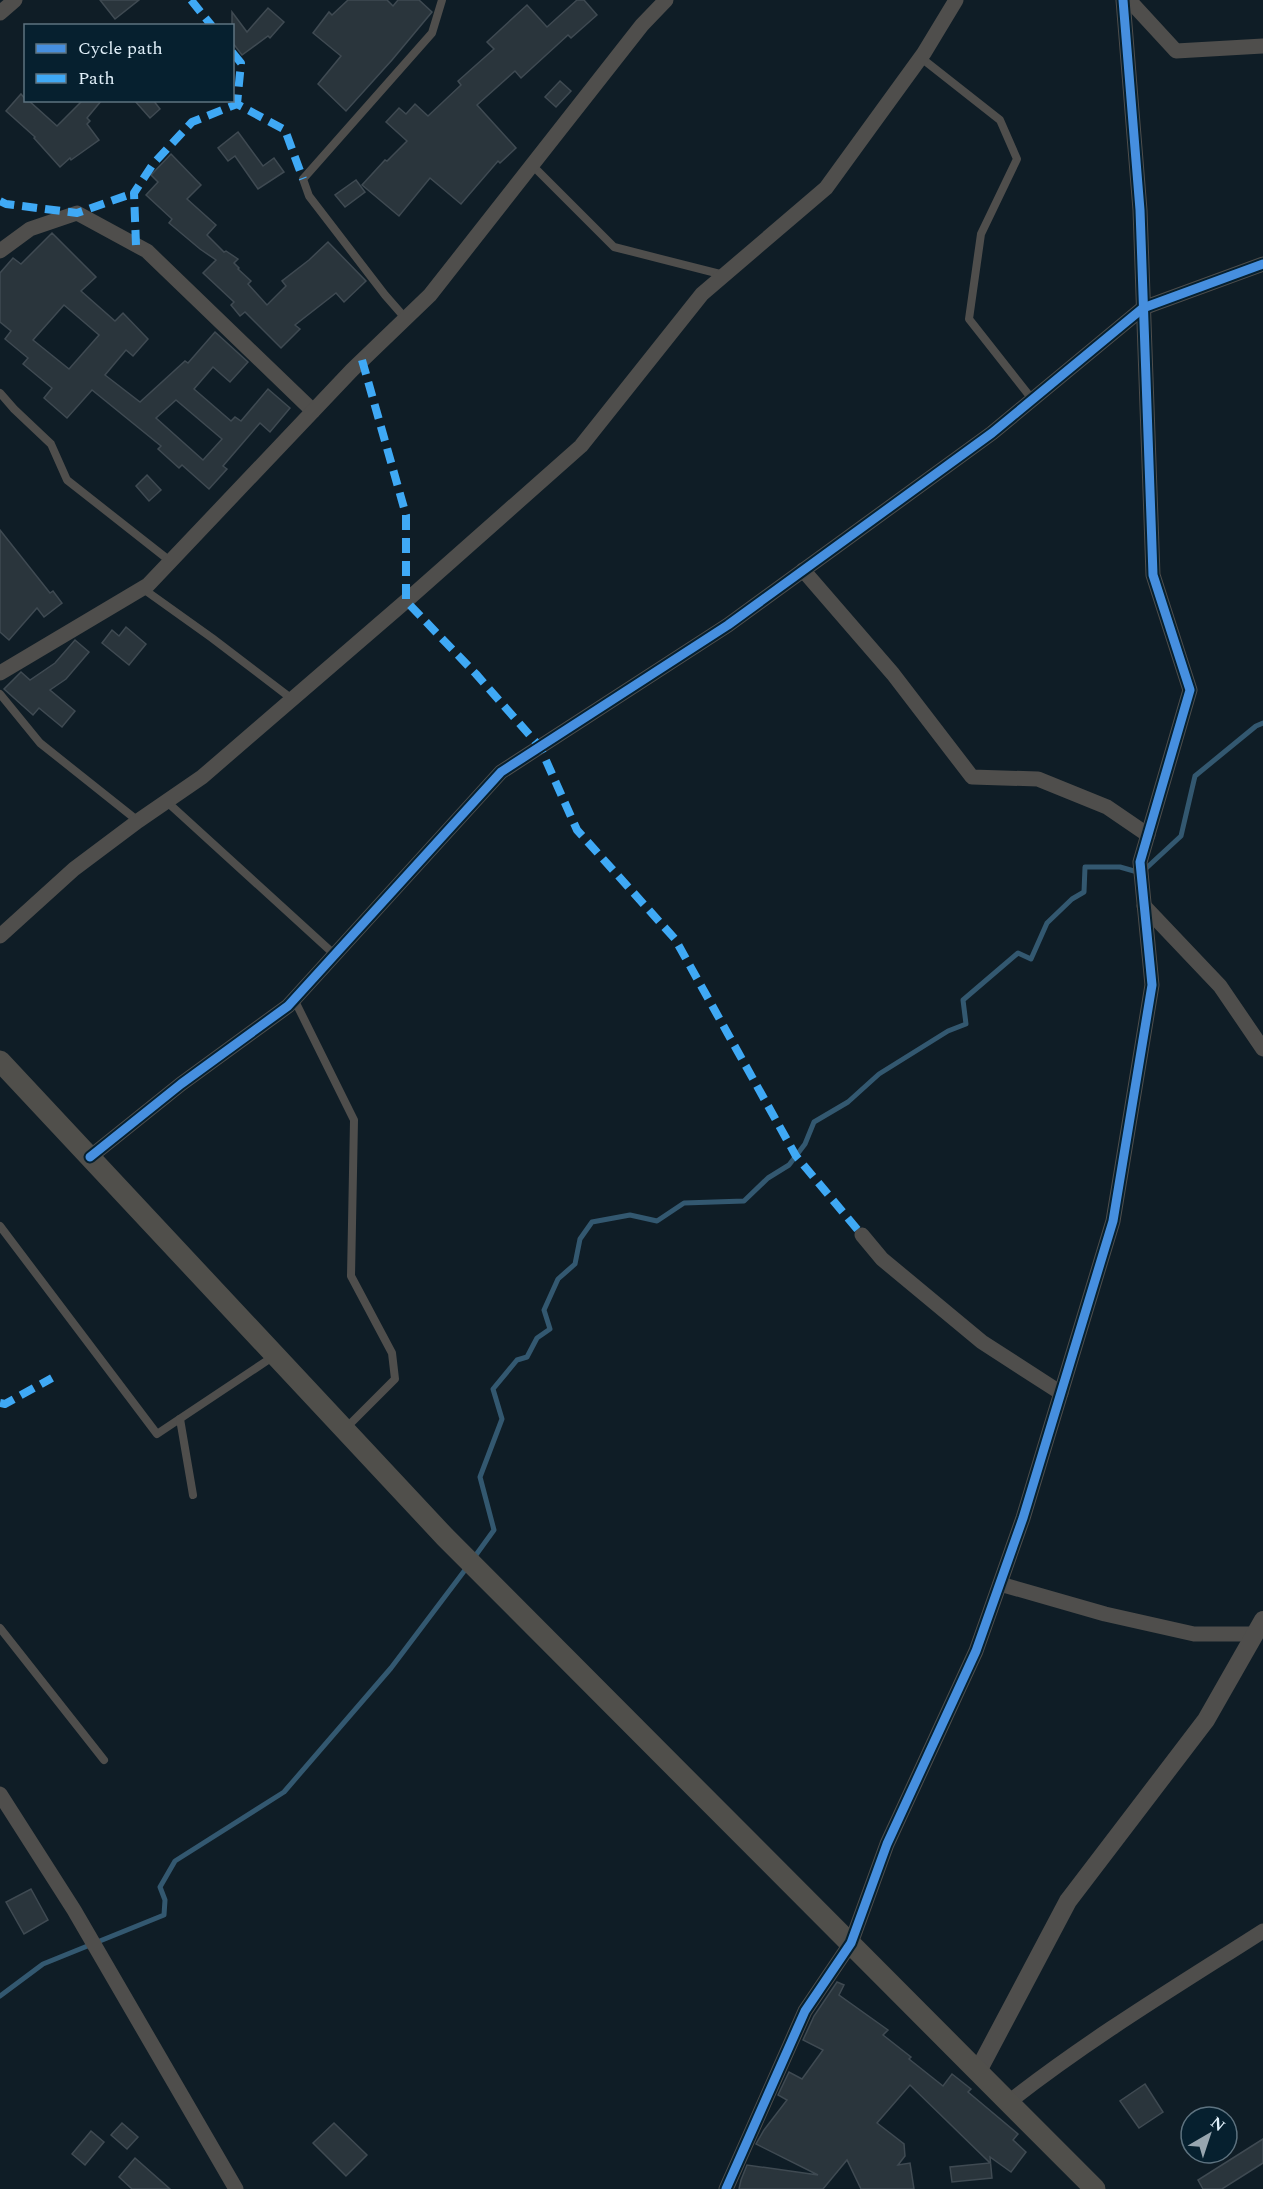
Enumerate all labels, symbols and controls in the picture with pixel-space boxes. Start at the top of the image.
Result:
legend [24,24,234,102]
text: Cycle path [78,35,163,62]
text: Path [78,65,115,92]
north arrow [1179,2105,1239,2165]
text: N [1205,2111,1230,2138]

